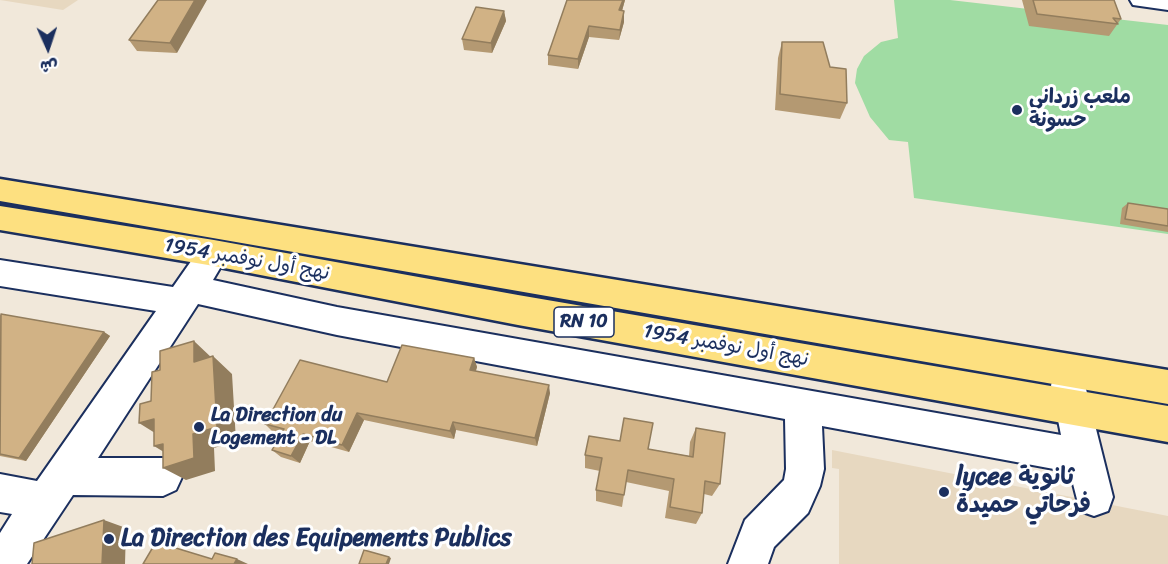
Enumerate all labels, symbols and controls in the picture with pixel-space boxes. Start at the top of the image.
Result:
north arrow [18,18,78,78]
text: ش [39,52,59,81]
place label: ملعب زرداني حسونة [1029,86,1131,133]
marker: ملعب زرداني حسونة [1010,103,1024,117]
street label: نهج أول نوفمبر 1954 [162,234,332,286]
road number: RN 10 [554,307,614,337]
street label: نهج أول نوفمبر 1954 [641,320,811,372]
place label: La Direction du Logement - DL [211,404,342,451]
marker: La Direction du Logement - DL [192,420,206,434]
place label: lycee ثانوية فرحاتي حميدة [956,464,1091,520]
marker: lycee ثانوية فرحاتي حميدة [937,485,951,499]
place label: La Direction des Equipements Publics [121,525,512,553]
marker: La Direction des Equipements Publics [102,532,116,546]

